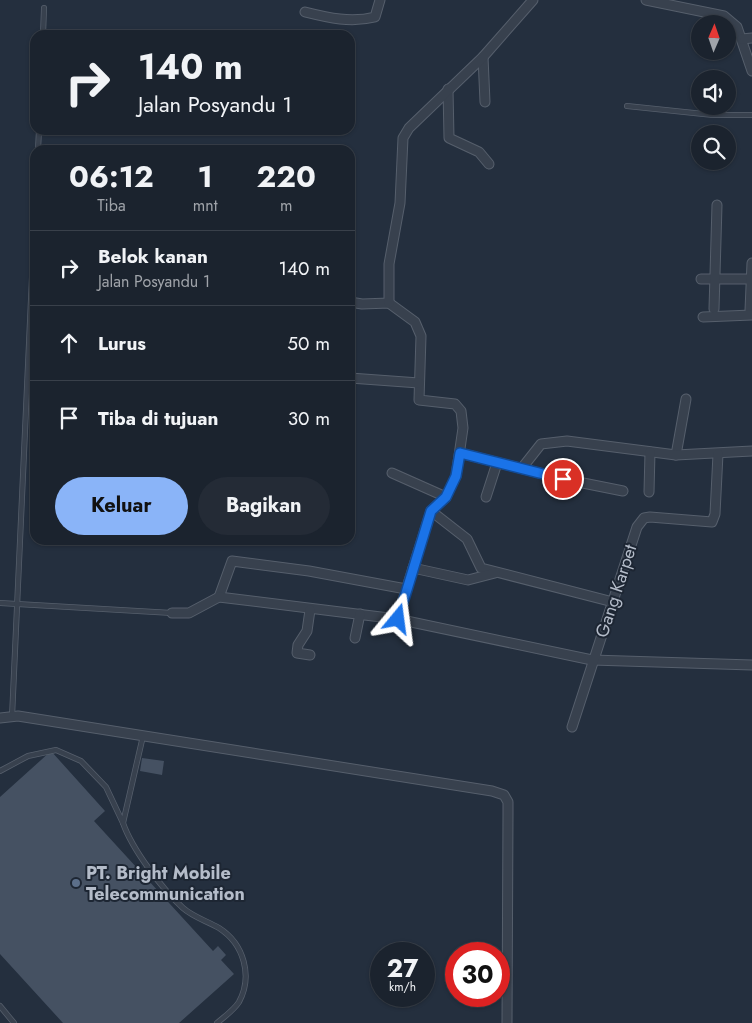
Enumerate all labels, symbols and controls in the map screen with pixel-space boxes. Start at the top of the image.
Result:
north arrow [691,15,736,60]
map controls [691,15,736,170]
text: 140 m [138,42,243,92]
icon: right [55,50,120,115]
button: sound [691,70,736,115]
text: Jalan Posyandu 1 [138,88,292,120]
button: search [691,125,736,170]
text: 06:12 [69,155,154,198]
text: 1 [197,155,213,198]
text: 220 [257,155,316,198]
text: Tiba [97,194,126,217]
text: mnt [193,194,218,217]
text: m [280,194,292,217]
text: Belok kanan [98,243,208,270]
icon: right [55,254,83,282]
text: 140 m [278,255,330,282]
text: Jalan Posyandu 1 [98,270,210,293]
icon: ahead [55,329,83,357]
text: Lurus [98,330,146,357]
text: 50 m [287,330,330,357]
icon: arrive [55,404,83,432]
text: Tiba di tujuan [98,405,218,432]
text: 30 m [288,405,330,432]
pin [542,458,584,500]
icon: arrive [549,465,577,493]
button: Keluar [55,477,188,535]
button: Bagikan [198,477,330,535]
street label: Gang Karpet [589,540,643,641]
position arrow [371,592,423,644]
place label: PT. Bright Mobile Telecommunication [86,860,245,907]
marker: PT. Bright Mobile Telecommunication [70,877,82,889]
speed limit sign: 30 [445,942,510,1007]
text: 27 [387,950,418,986]
text: km/h [389,978,416,996]

